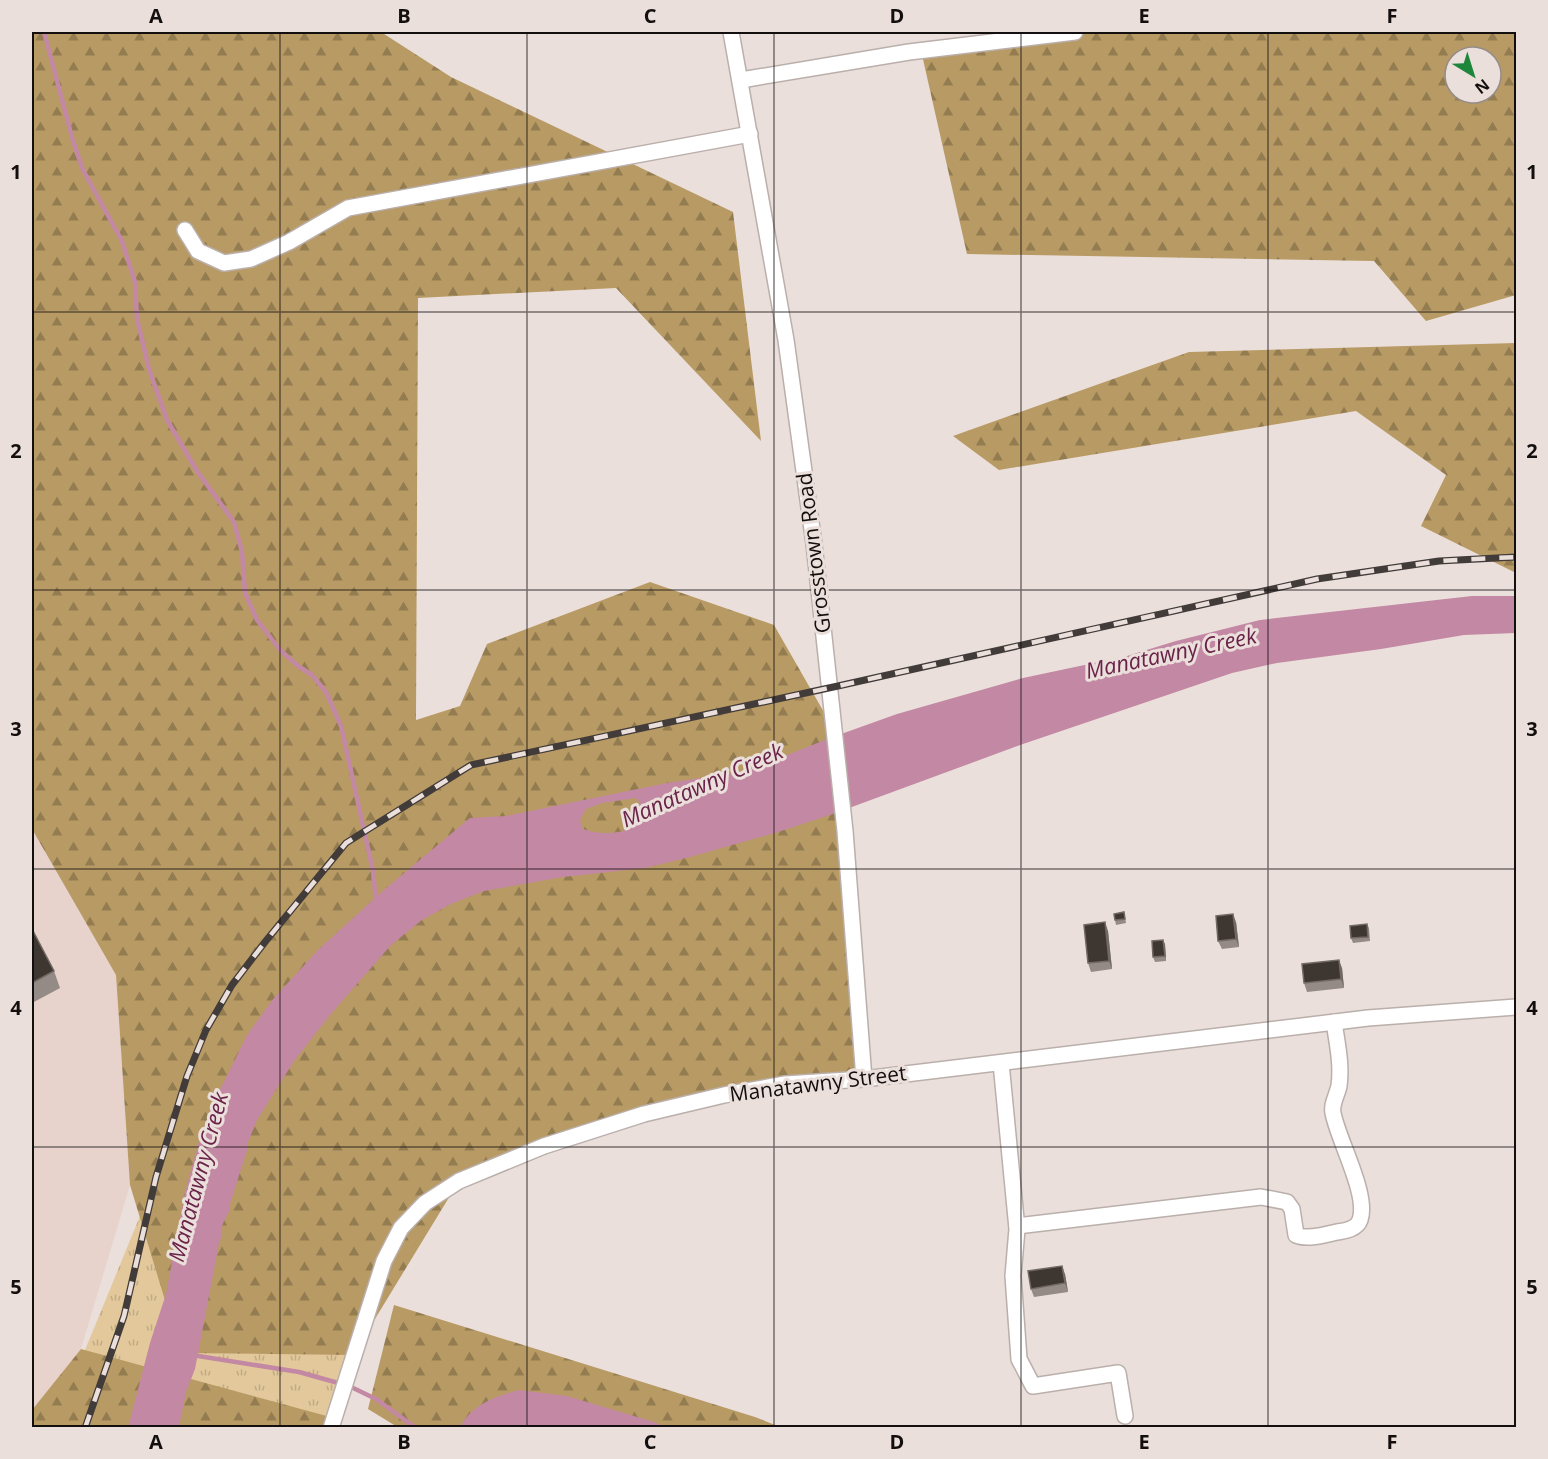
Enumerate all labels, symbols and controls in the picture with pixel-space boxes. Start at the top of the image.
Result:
text: A [149,2,163,29]
text: B [397,2,411,29]
text: C [644,2,657,29]
text: D [890,2,904,29]
text: E [1138,2,1150,29]
text: F [1387,2,1397,29]
north arrow [1443,45,1503,105]
text: N [1470,74,1494,99]
text: 1 [10,158,22,185]
text: 1 [1526,158,1538,185]
text: 2 [10,437,22,464]
text: 2 [1526,437,1538,464]
street label: Grosstown Road [789,471,837,635]
water label: Manatawny Creek [1082,619,1260,685]
text: 3 [10,715,22,742]
text: 3 [1526,715,1538,742]
water label: Manatawny Creek [616,734,788,833]
text: 4 [10,994,22,1021]
text: 4 [1526,994,1538,1021]
street label: Manatawny Street [728,1058,908,1108]
water label: Manatawny Creek [160,1088,234,1265]
text: 5 [10,1273,22,1300]
text: 5 [1526,1273,1538,1300]
text: A [149,1428,163,1455]
text: B [397,1428,411,1455]
text: C [644,1428,657,1455]
text: D [890,1428,904,1455]
text: E [1138,1428,1150,1455]
text: F [1387,1428,1397,1455]

